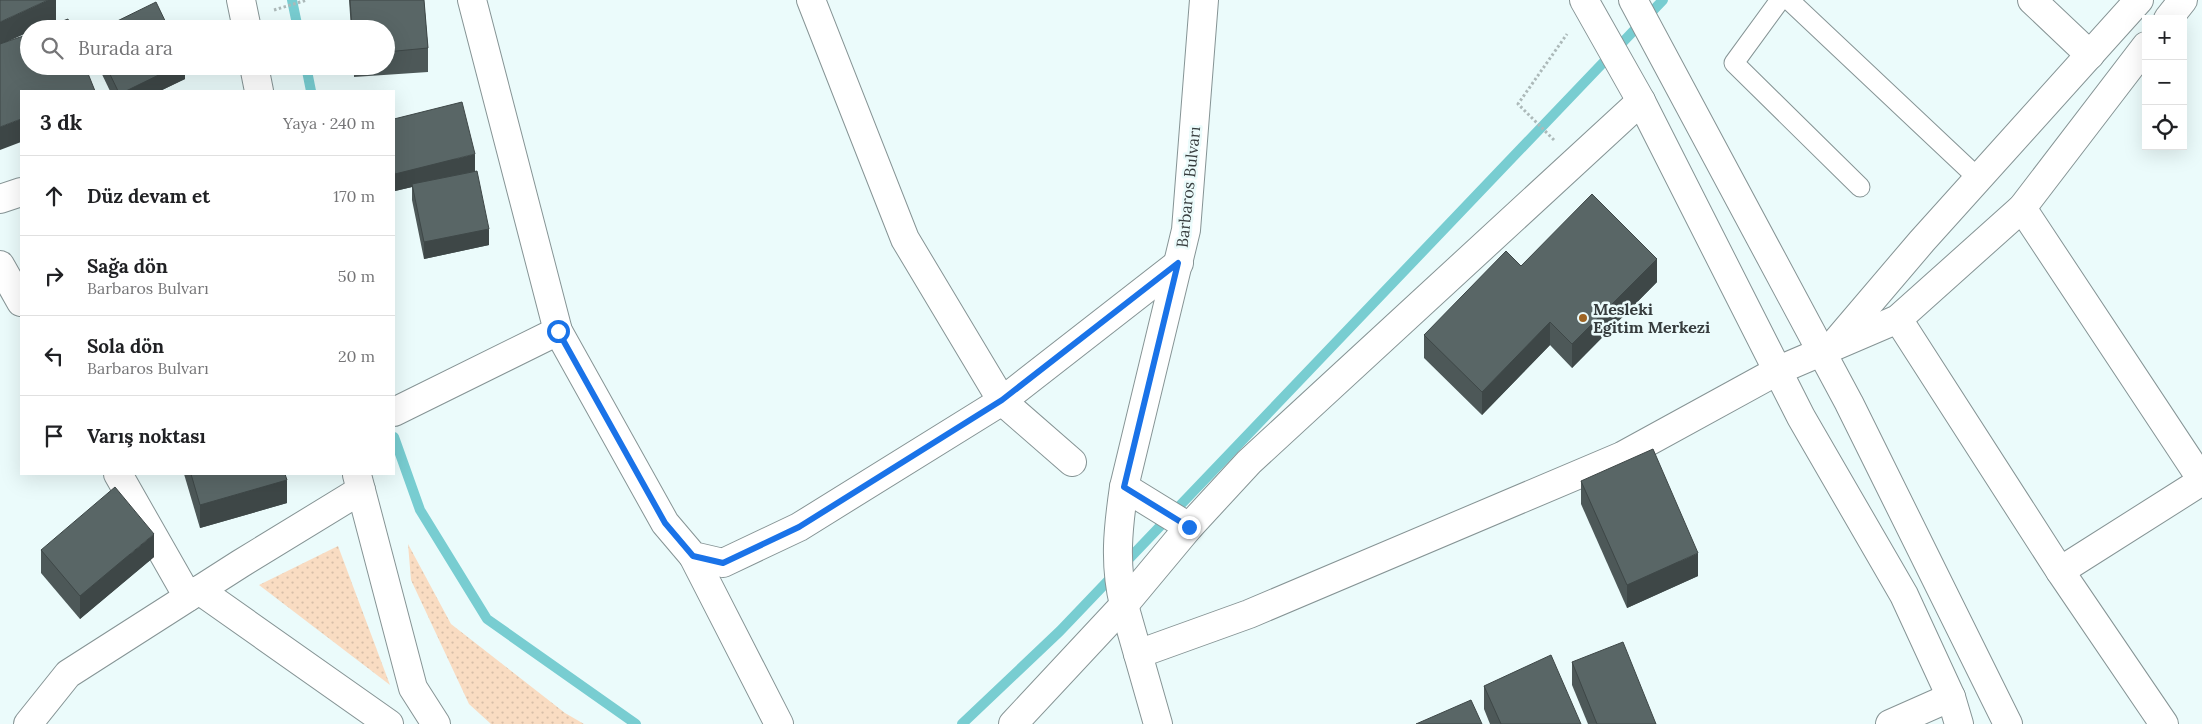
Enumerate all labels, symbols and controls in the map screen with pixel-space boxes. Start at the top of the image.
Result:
map controls [2142,15,2187,150]
button: + [2142,15,2187,60]
search box [20,20,395,75]
icon: search [38,34,66,62]
text: Burada ara [78,36,173,60]
button: − [2142,60,2187,105]
button: locate [2142,105,2187,150]
text: 3 dk [40,109,82,136]
text: Yaya · 240 m [283,113,375,133]
street label: Barbaros Bulvarı [1172,125,1204,249]
icon: ahead [40,182,68,210]
text: Düz devam et [87,184,210,208]
text: 170 m [333,186,375,206]
text: Sağa dön [87,254,168,278]
icon: right [40,262,68,290]
text: 50 m [338,266,375,286]
text: Barbaros Bulvarı [87,278,209,298]
place label: Mesleki Egitim Merkezi [1593,299,1710,337]
marker: Mesleki Egitim Merkezi [1577,312,1589,324]
route start [547,320,570,343]
text: Sola dön [87,334,164,358]
icon: left [40,342,68,370]
text: 20 m [338,346,375,366]
text: Barbaros Bulvarı [87,358,209,378]
icon: arrive [40,422,68,450]
text: Varış noktası [87,424,206,448]
route end [1178,516,1201,539]

